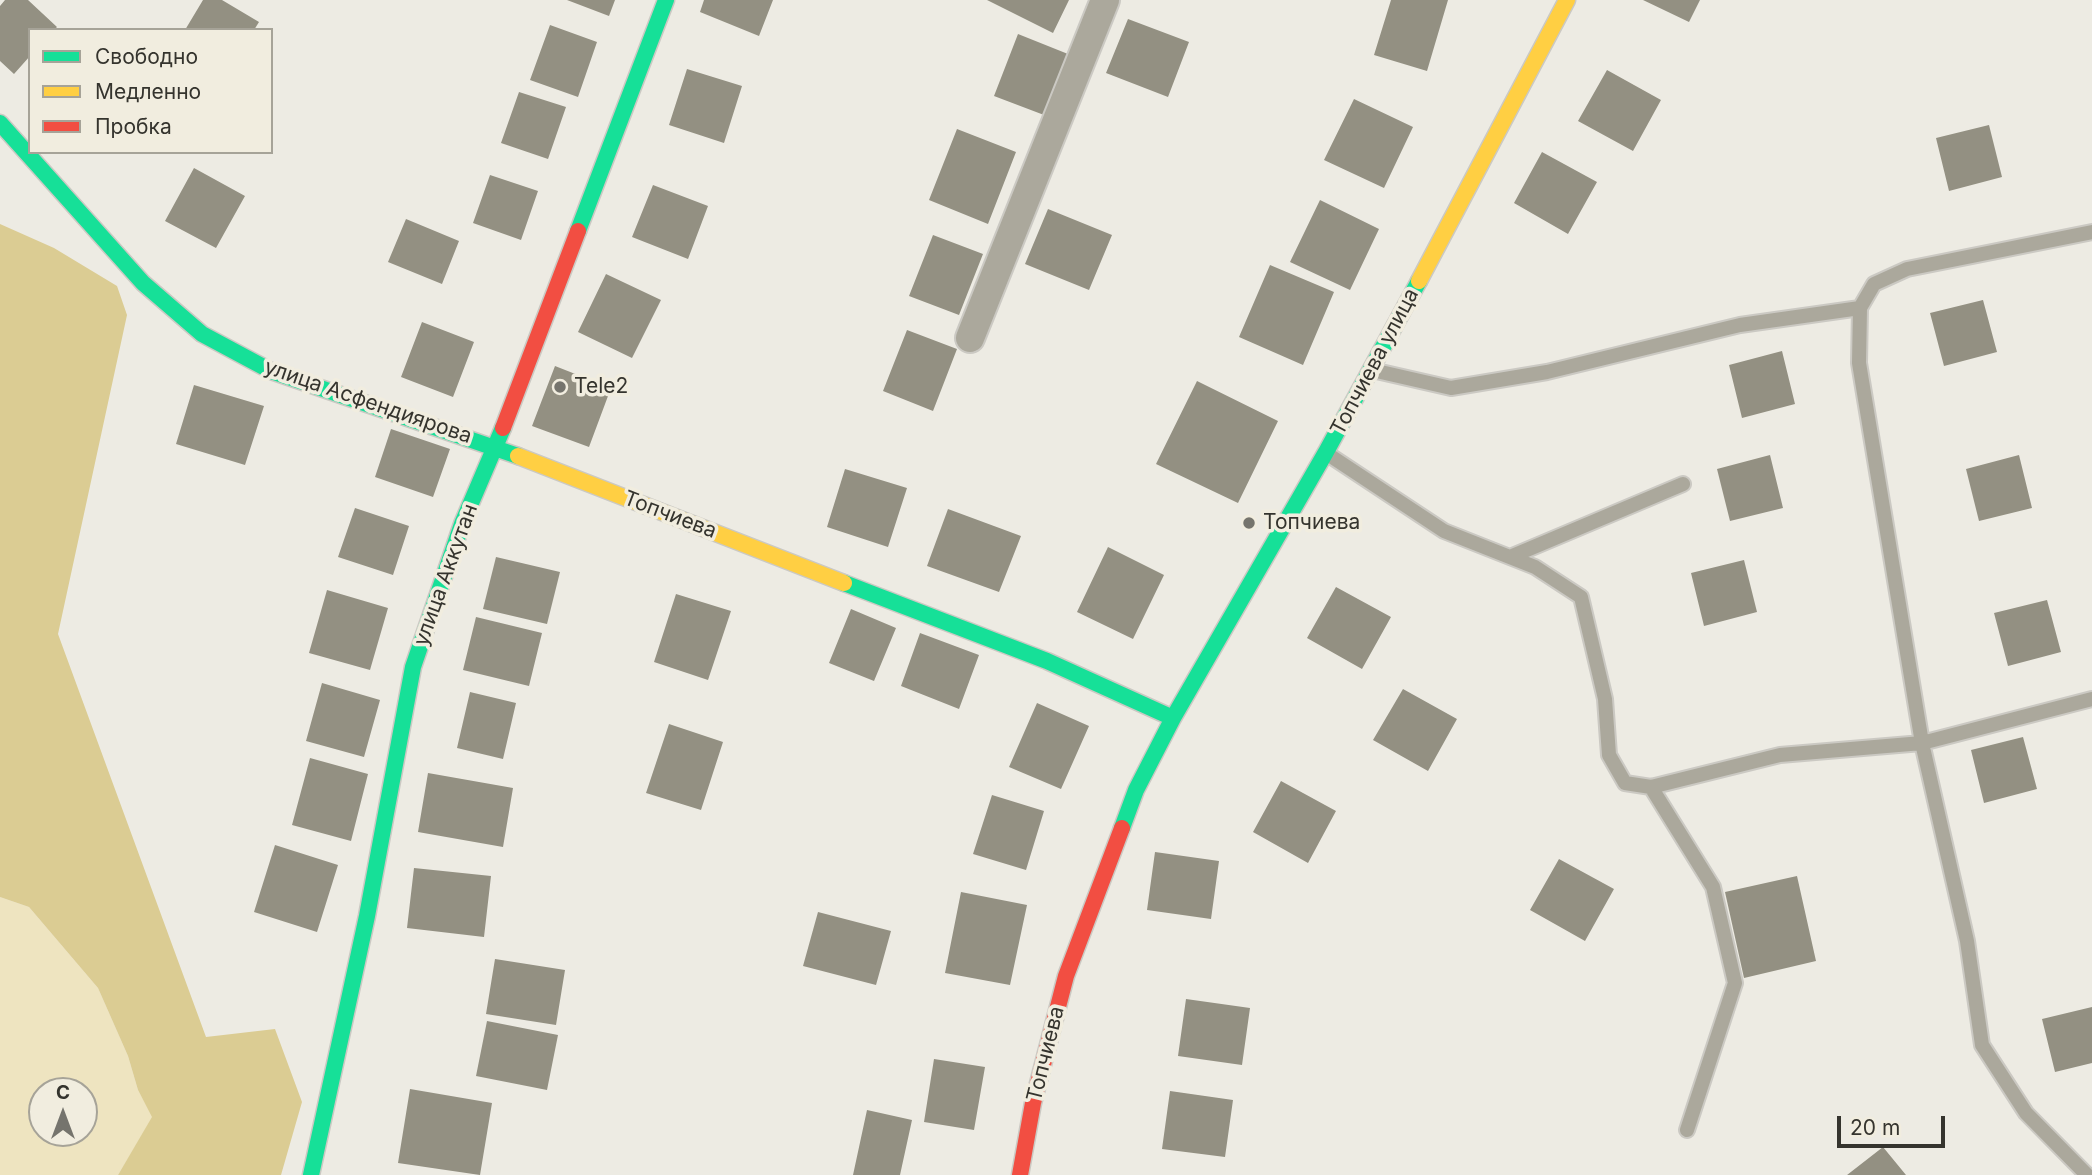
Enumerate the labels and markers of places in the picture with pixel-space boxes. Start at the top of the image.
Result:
place label: Tele2 [574,374,628,400]
marker: Tele2 [552,379,568,395]
place label: Топчиева [1263,510,1360,536]
marker: Топчиева [1241,515,1257,531]

